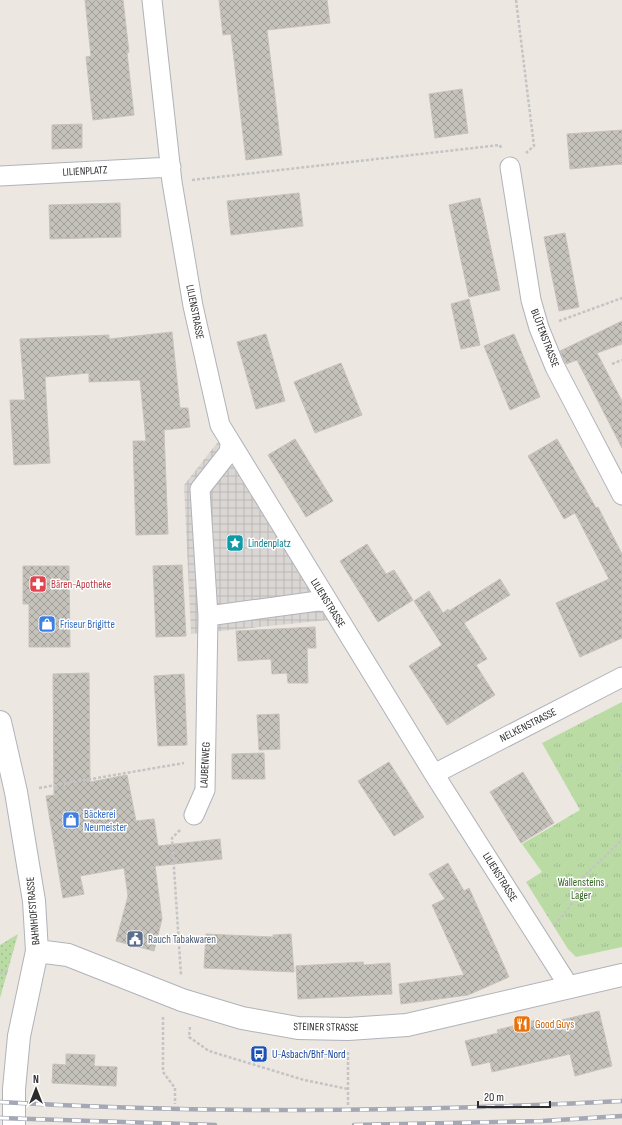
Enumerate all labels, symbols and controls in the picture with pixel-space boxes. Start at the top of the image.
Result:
street label: LILIENPLATZ [62,163,108,179]
street label: LILIENSTRASSE [183,284,207,340]
street label: BLÜTENSTRASSE [528,307,562,369]
place icon: Lindenplatz [225,533,245,553]
place label: Lindenplatz [248,537,291,550]
pharmacy icon: Bären-Apotheke [28,574,48,594]
street label: LILIENSTRASSE [308,576,348,630]
place label: Bären-Apotheke [51,578,111,591]
shop icon: Friseur Brigitte [37,614,57,634]
place label: Friseur Brigitte [60,618,115,631]
street label: NELKENSTRASSE [497,705,559,745]
street label: LAUBENWEG [197,742,213,788]
place label: Bäckerei Neumeister [84,808,127,834]
shop icon: Bäckerei Neumeister [61,810,81,830]
street label: LILIENSTRASSE [480,850,520,904]
street label: BAHNHOFSTRASSE [24,876,42,946]
park label: Wallensteins Lager [558,876,604,902]
public building icon: Rauch Tabakwaren [125,929,145,949]
place label: Rauch Tabakwaren [148,933,216,946]
restaurant icon: Good Guys [512,1014,532,1034]
place label: Good Guys [535,1018,574,1031]
street label: STEINER STRASSE [293,1020,359,1034]
bus stop icon: U-Asbach/Bhf-Nord [249,1044,269,1064]
place label: U-Asbach/Bhf-Nord [272,1048,346,1061]
north arrow [16,1069,56,1109]
text: N [33,1073,39,1086]
scale bar [478,1083,550,1109]
text: 20 m [484,1090,504,1105]

